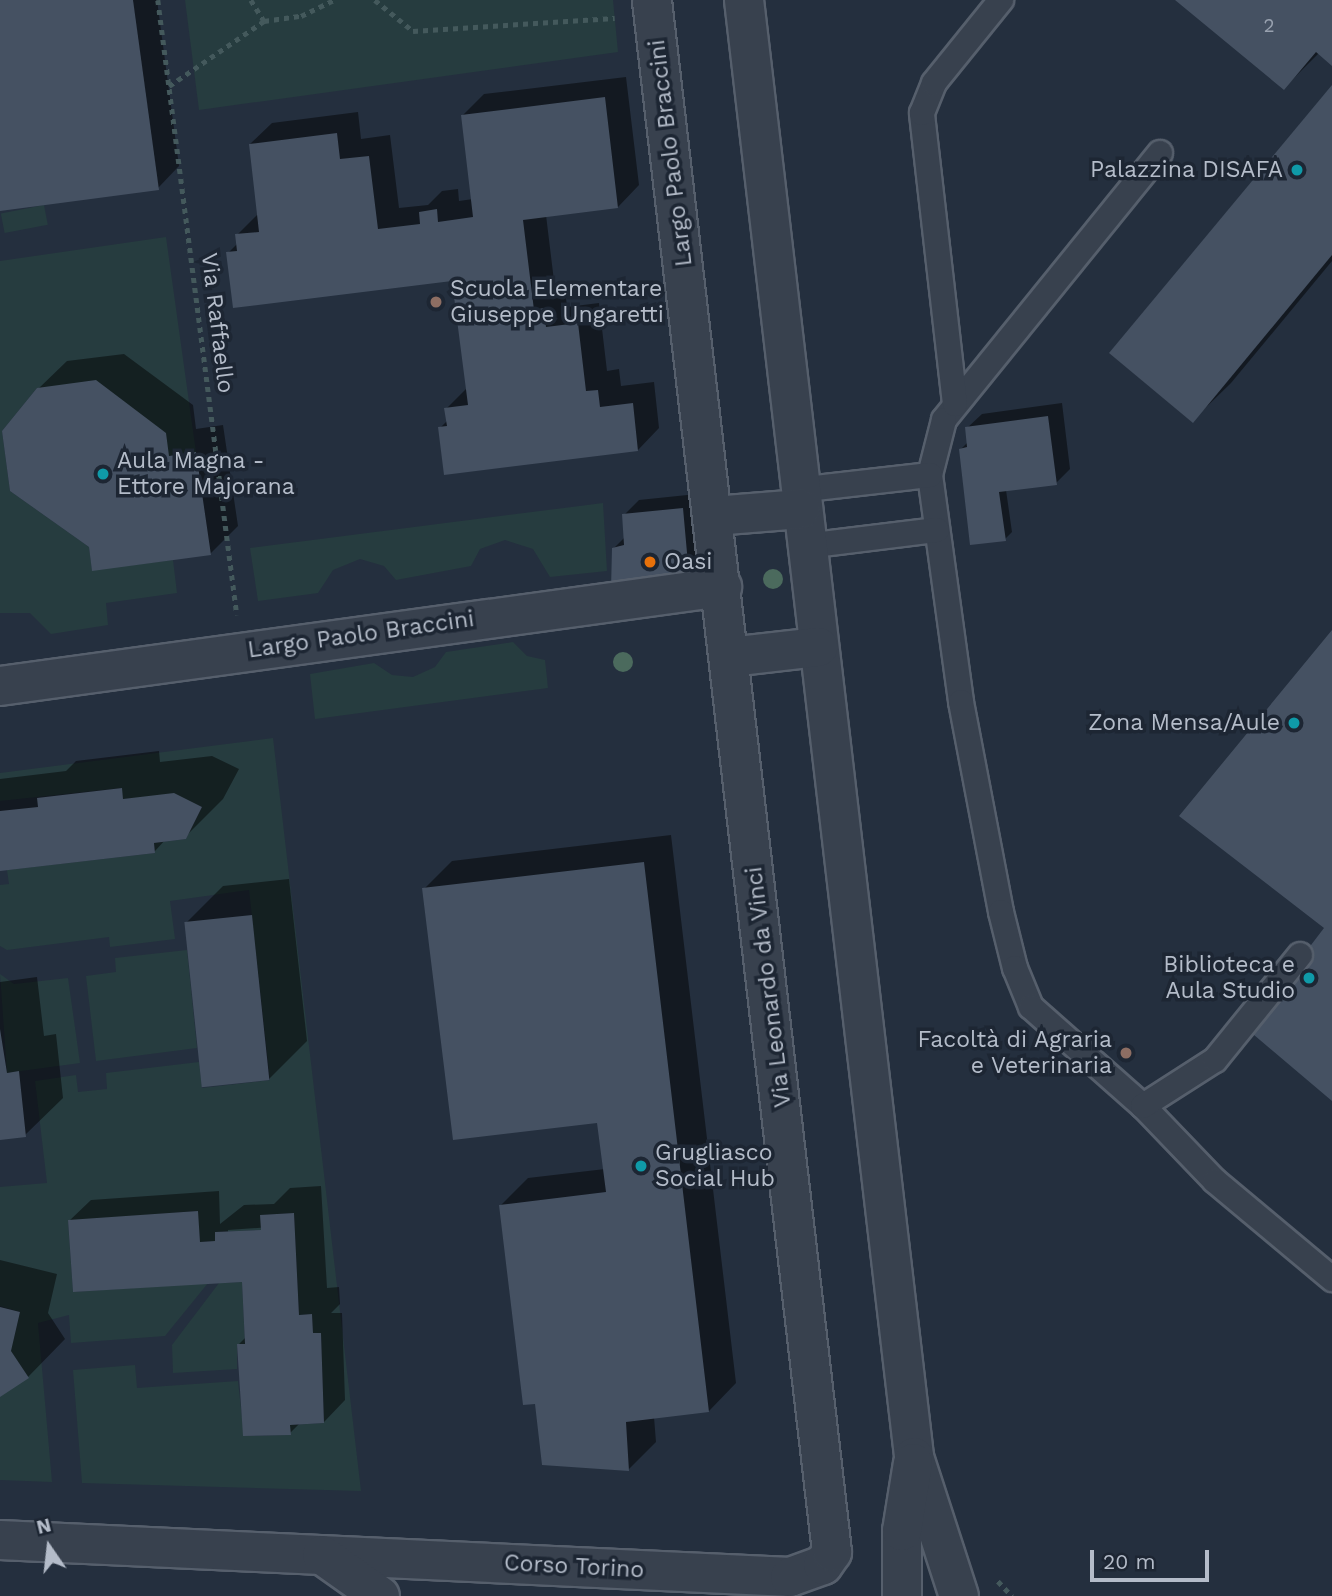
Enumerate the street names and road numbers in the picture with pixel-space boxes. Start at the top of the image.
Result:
street label: Largo Paolo Braccini [643,38,699,268]
street label: Via Raffaello [195,251,239,395]
street label: Largo Paolo Braccini [246,605,476,665]
street label: Via Leonardo da Vinci [740,864,798,1110]
street label: Corso Torino [503,1550,645,1584]

